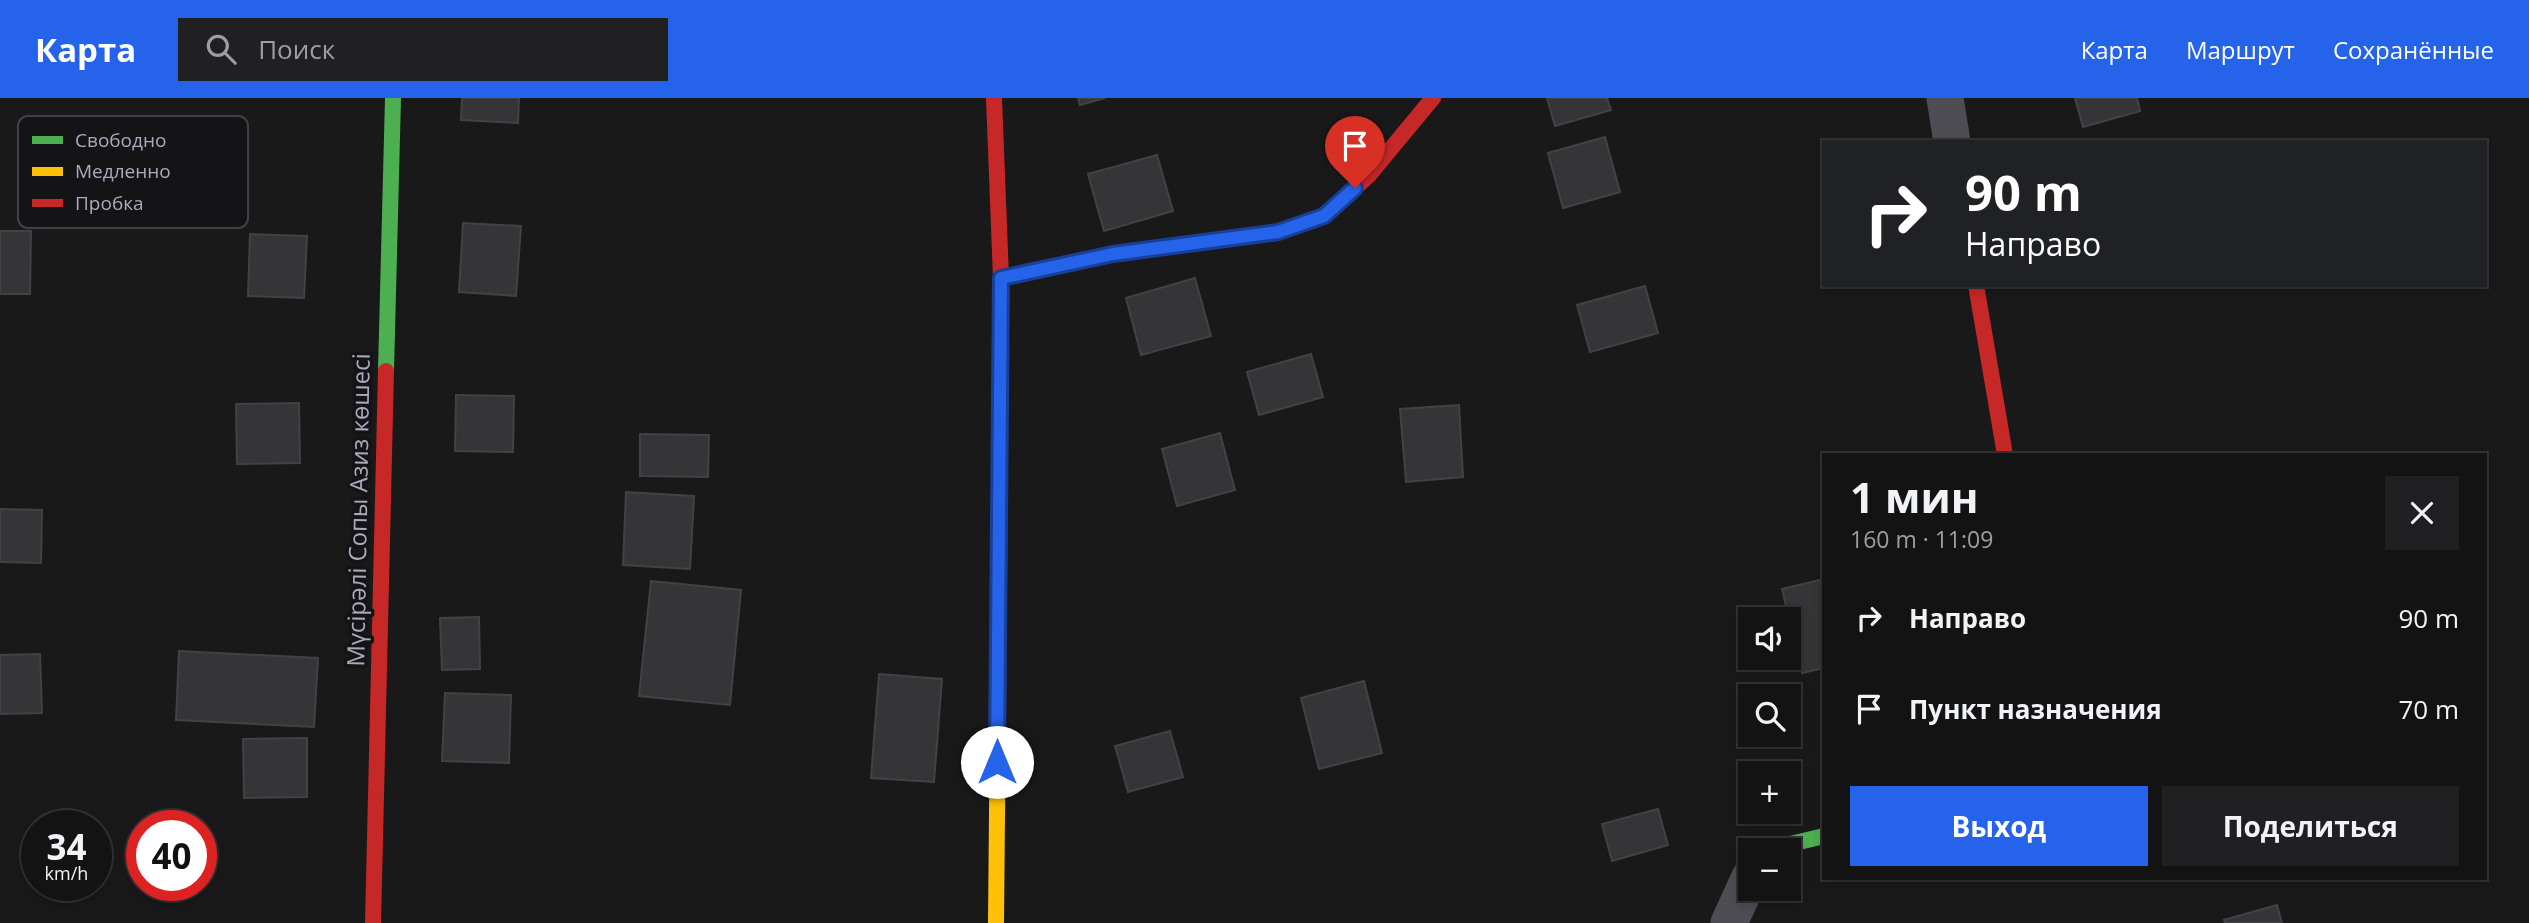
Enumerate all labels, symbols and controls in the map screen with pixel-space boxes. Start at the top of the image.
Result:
search box [178,18,668,81]
text: Карта [35,27,136,72]
icon: search [202,30,240,68]
text: Поиск [258,31,335,67]
text: Карта [2081,33,2148,66]
text: Маршрут [2186,33,2295,66]
text: Сохранённые [2333,33,2494,66]
legend [18,116,248,228]
pin [1325,116,1385,188]
text: Свободно [75,127,166,153]
icon: arrive [1336,127,1374,165]
text: Медленно [75,158,171,184]
text: 90 m [1965,159,2082,225]
icon: right [1850,168,1941,259]
text: Пробка [75,190,144,216]
text: Направо [1965,222,2101,265]
street label: Мүсірәлі Сопы Азиз көшесі [338,353,377,667]
text: 1 мин [1850,468,1978,525]
button: close [2385,476,2459,550]
text: 160 m · 11:09 [1850,523,1993,555]
icon: right [1850,599,1888,637]
text: Направо [1909,600,2026,636]
text: 90 m [2398,600,2459,636]
map controls [1738,607,1801,901]
button: sound [1738,607,1801,670]
button: search [1738,684,1801,747]
icon: arrive [1850,690,1888,728]
text: Пункт назначения [1909,691,2162,727]
text: 70 m [2398,691,2459,727]
position arrow [960,725,1034,799]
button: + [1738,761,1801,824]
button: Выход [1850,786,2148,866]
button: Поделиться [2162,786,2459,866]
speed limit sign: 40 [126,810,217,901]
text: 34 [46,823,87,870]
button: − [1738,838,1801,901]
text: km/h [45,861,88,885]

